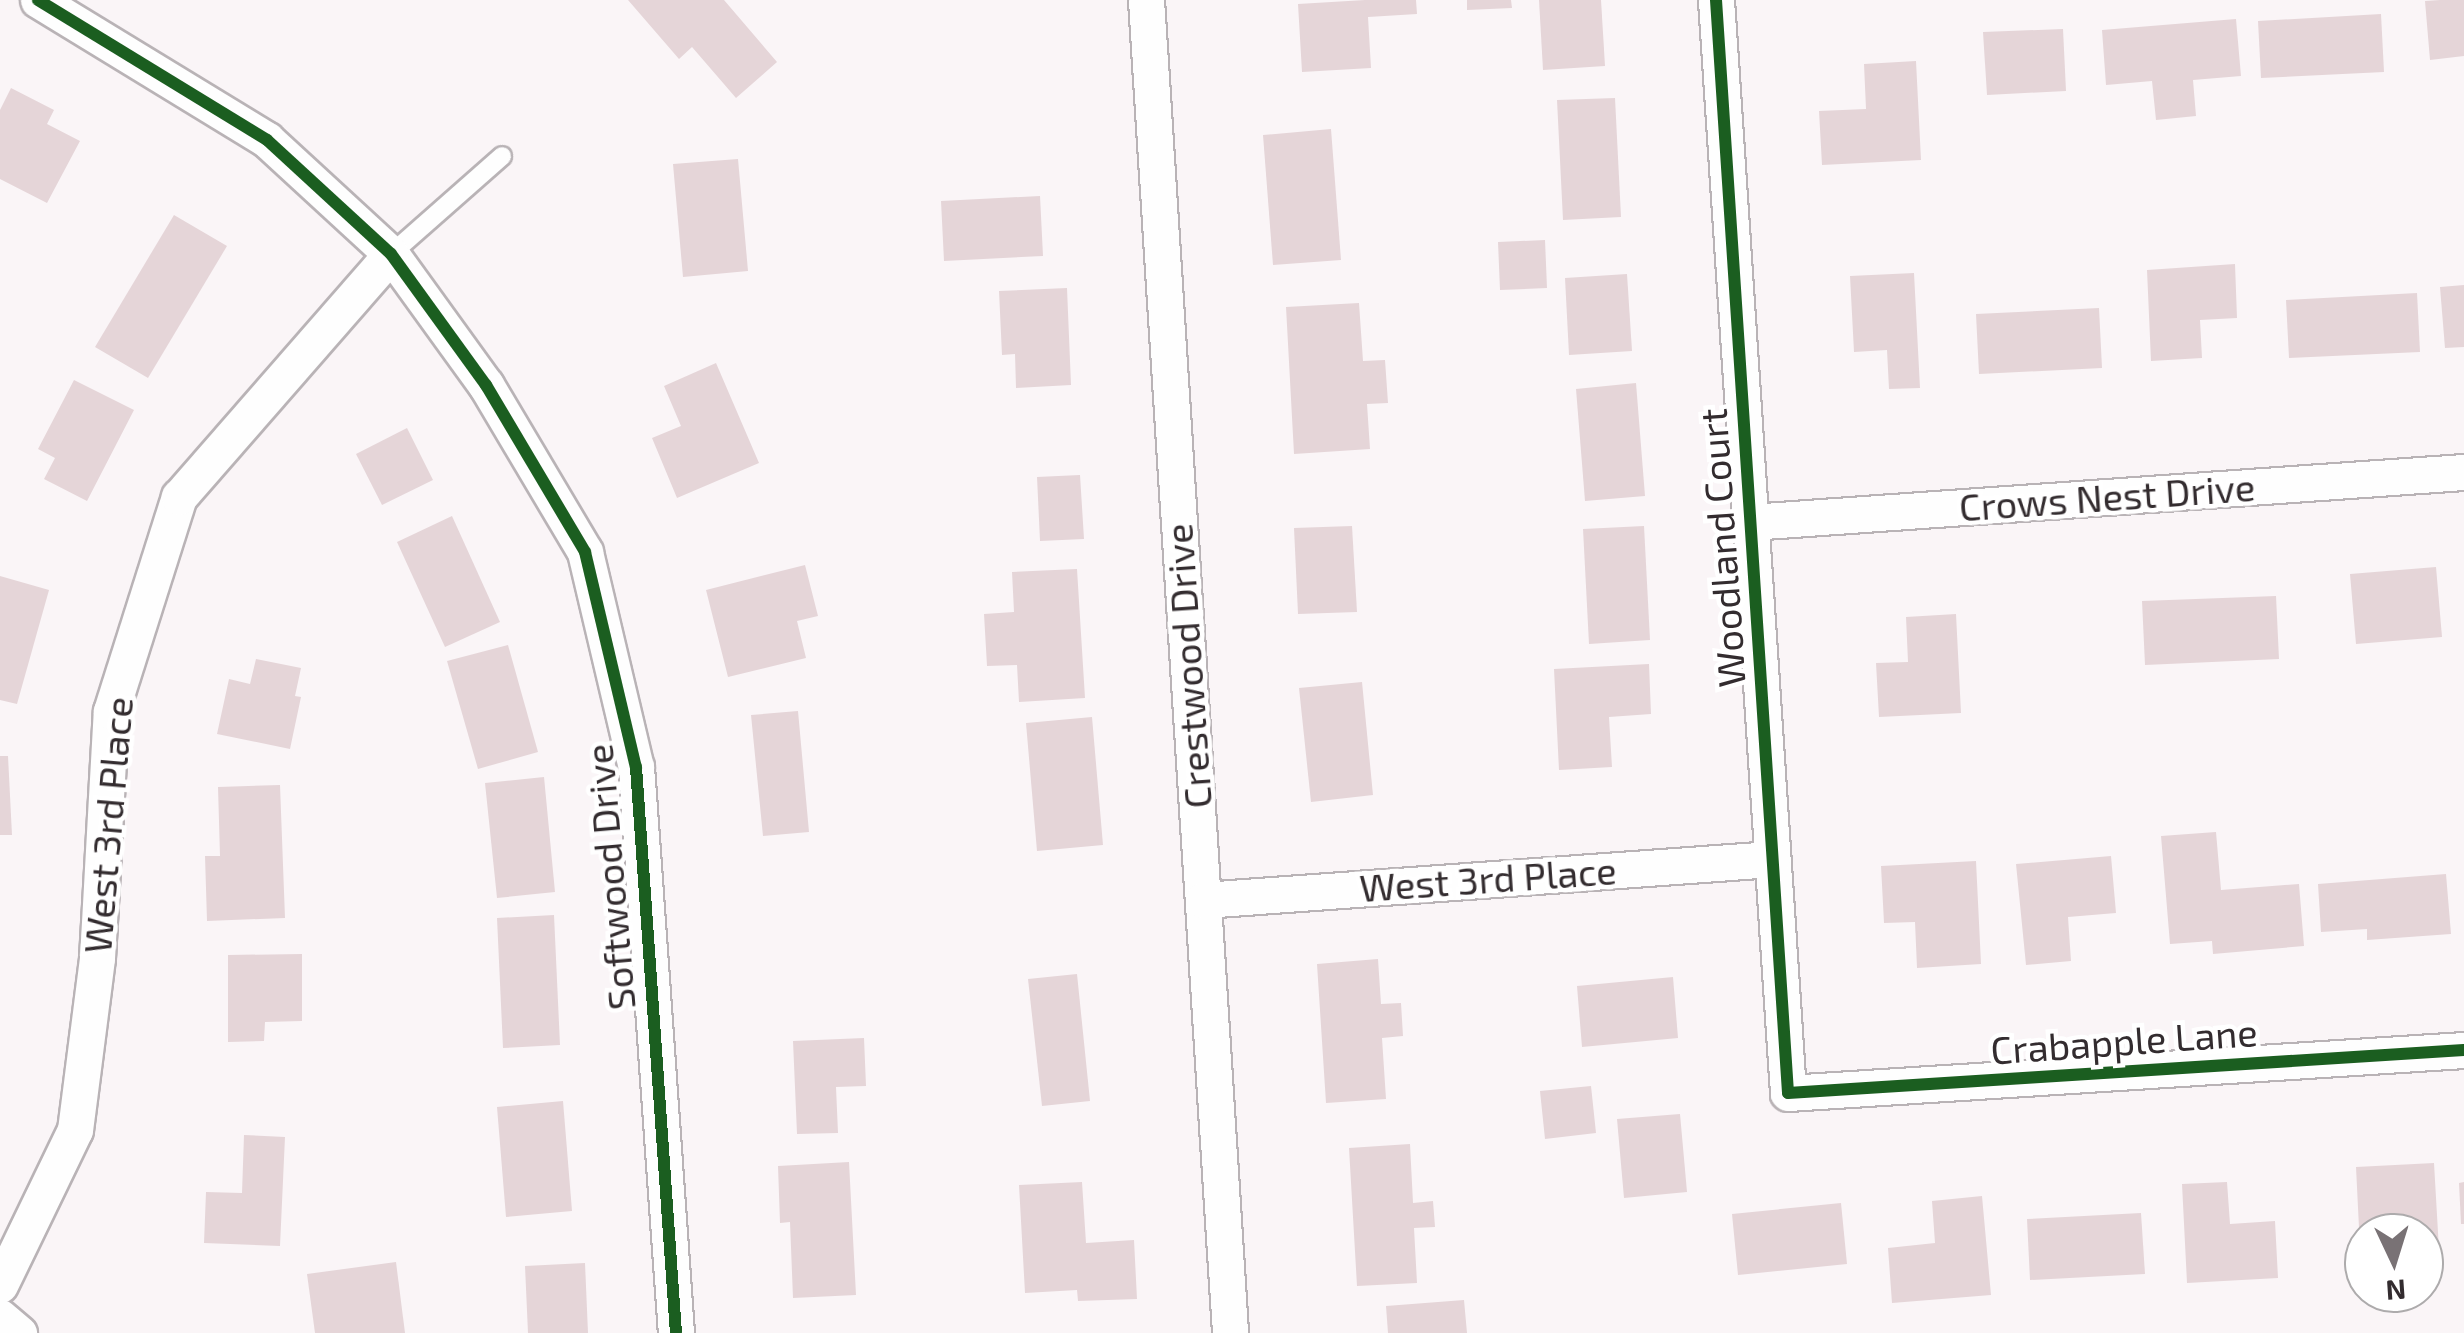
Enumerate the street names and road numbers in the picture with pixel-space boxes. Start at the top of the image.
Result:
street label: Woodland Court [1690,407,1754,689]
street label: Crows Nest Drive [1957,464,2257,530]
street label: Crestwood Drive [1155,522,1221,810]
street label: West 3rd Place [74,695,142,955]
street label: Softwood Drive [576,742,644,1012]
street label: West 3rd Place [1358,847,1618,911]
street label: Crabapple Lane [1989,1009,2259,1073]

